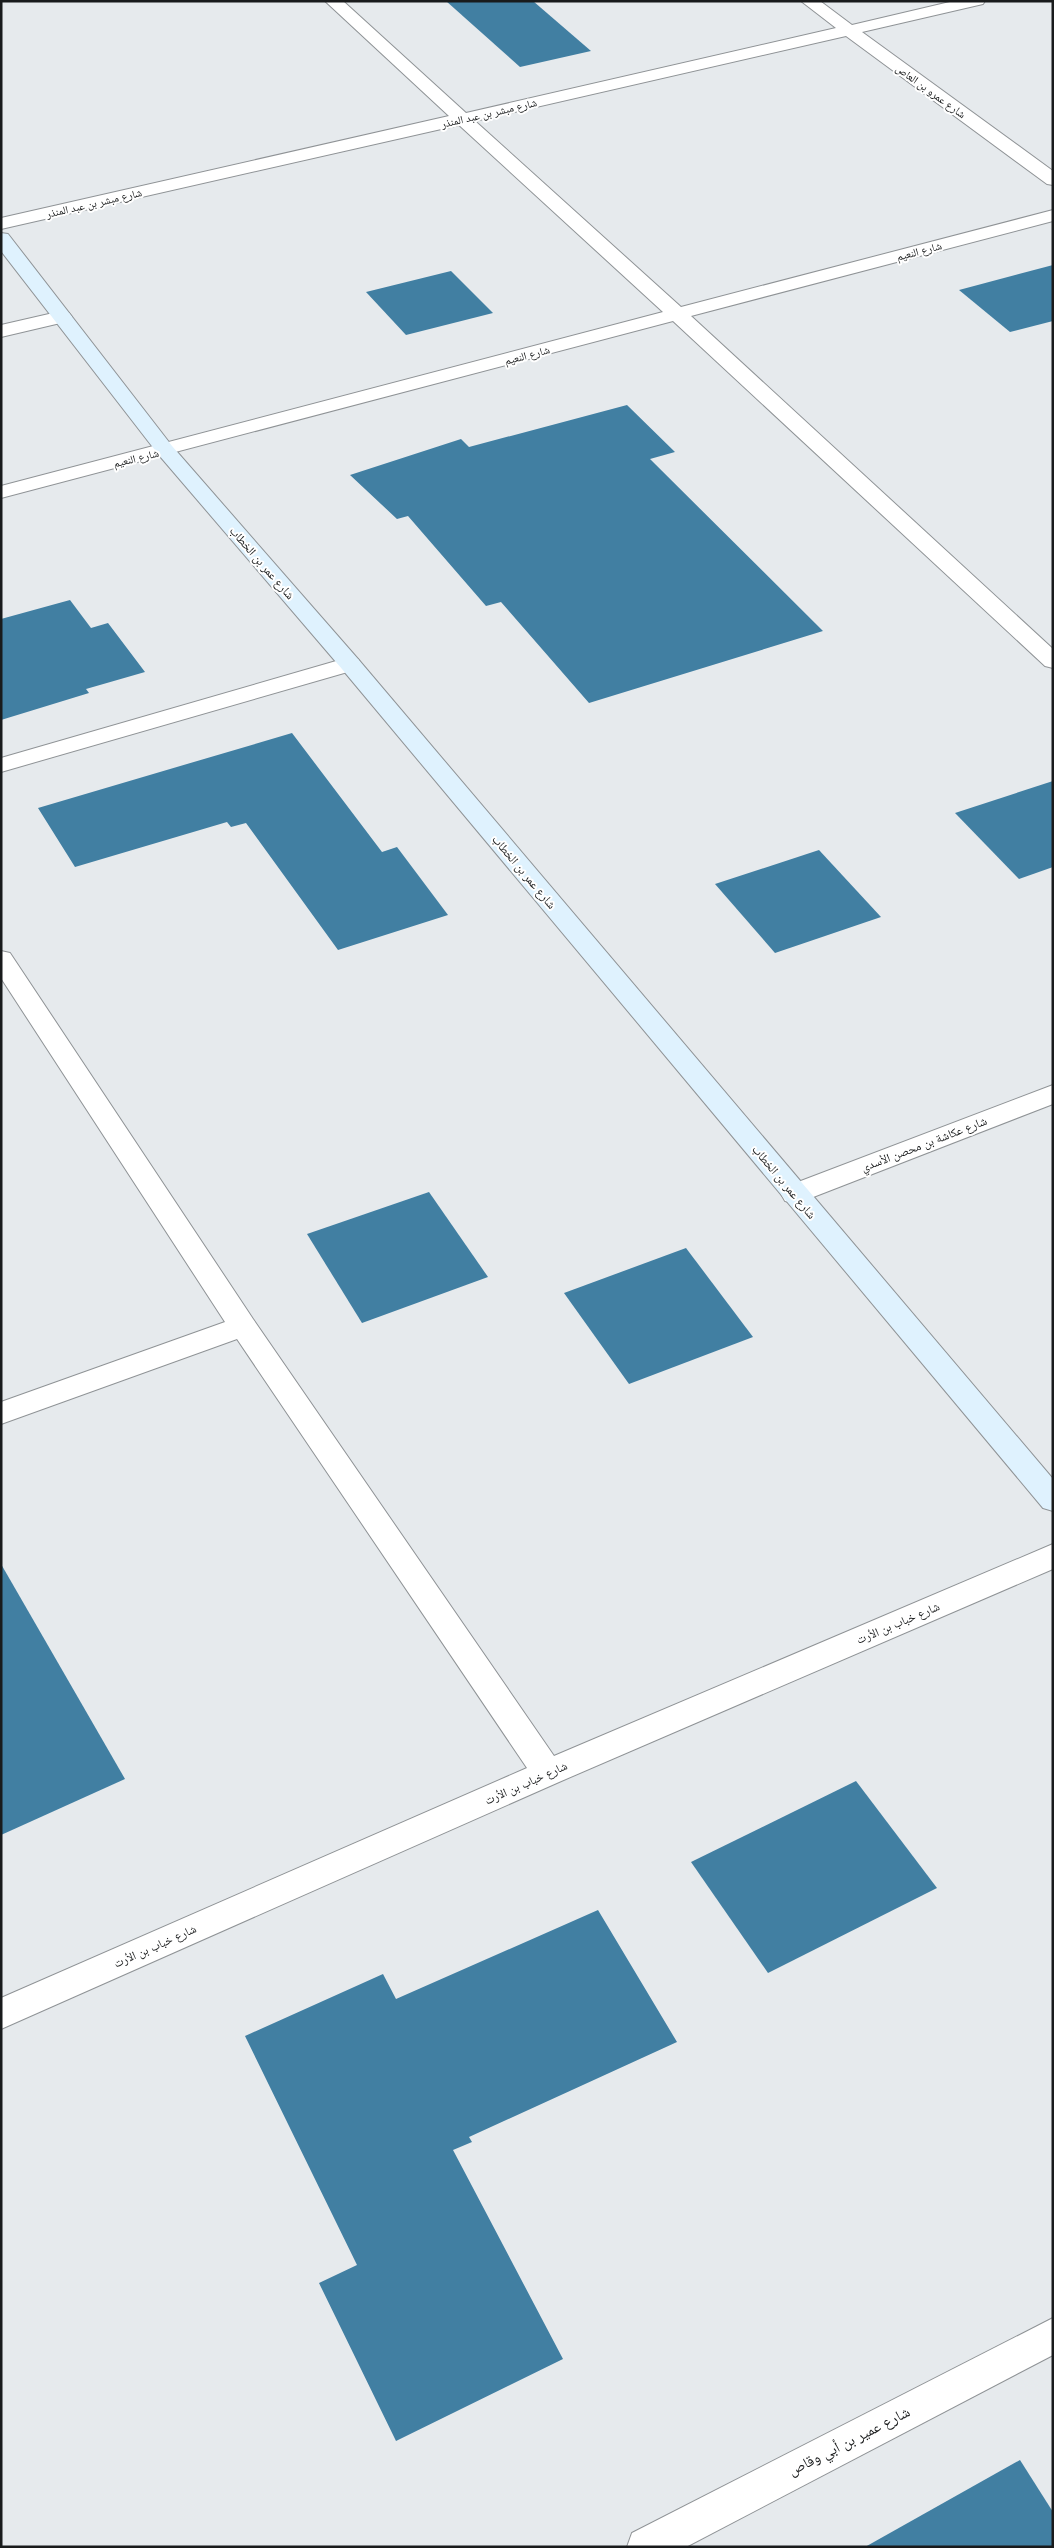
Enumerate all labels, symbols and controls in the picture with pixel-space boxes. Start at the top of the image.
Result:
street label: شارع عمرو بن العاص [893,61,969,121]
street label: شارع مبشر بن عبد المنذر [439,95,538,131]
street label: شارع مبشر بن عبد المنذر [44,185,143,221]
street label: شارع النعيم [895,238,943,265]
street label: شارع النعيم [503,342,551,369]
street label: شارع النعيم [112,446,160,471]
street label: شارع عمر بن الخطاب [226,523,298,603]
street label: شارع عمر بن الخطاب [488,832,560,912]
street label: شارع عكاشة بن محصن الأسدي [859,1113,990,1177]
street label: شارع عمر بن الخطاب [748,1142,820,1222]
street label: شارع خباب بن الأرت [854,1598,942,1648]
street label: شارع خباب بن الأرت [482,1758,570,1808]
street label: شارع خباب بن الأرت [111,1921,199,1971]
street label: شارع عمير بن أبي وقاص [785,2402,914,2482]

